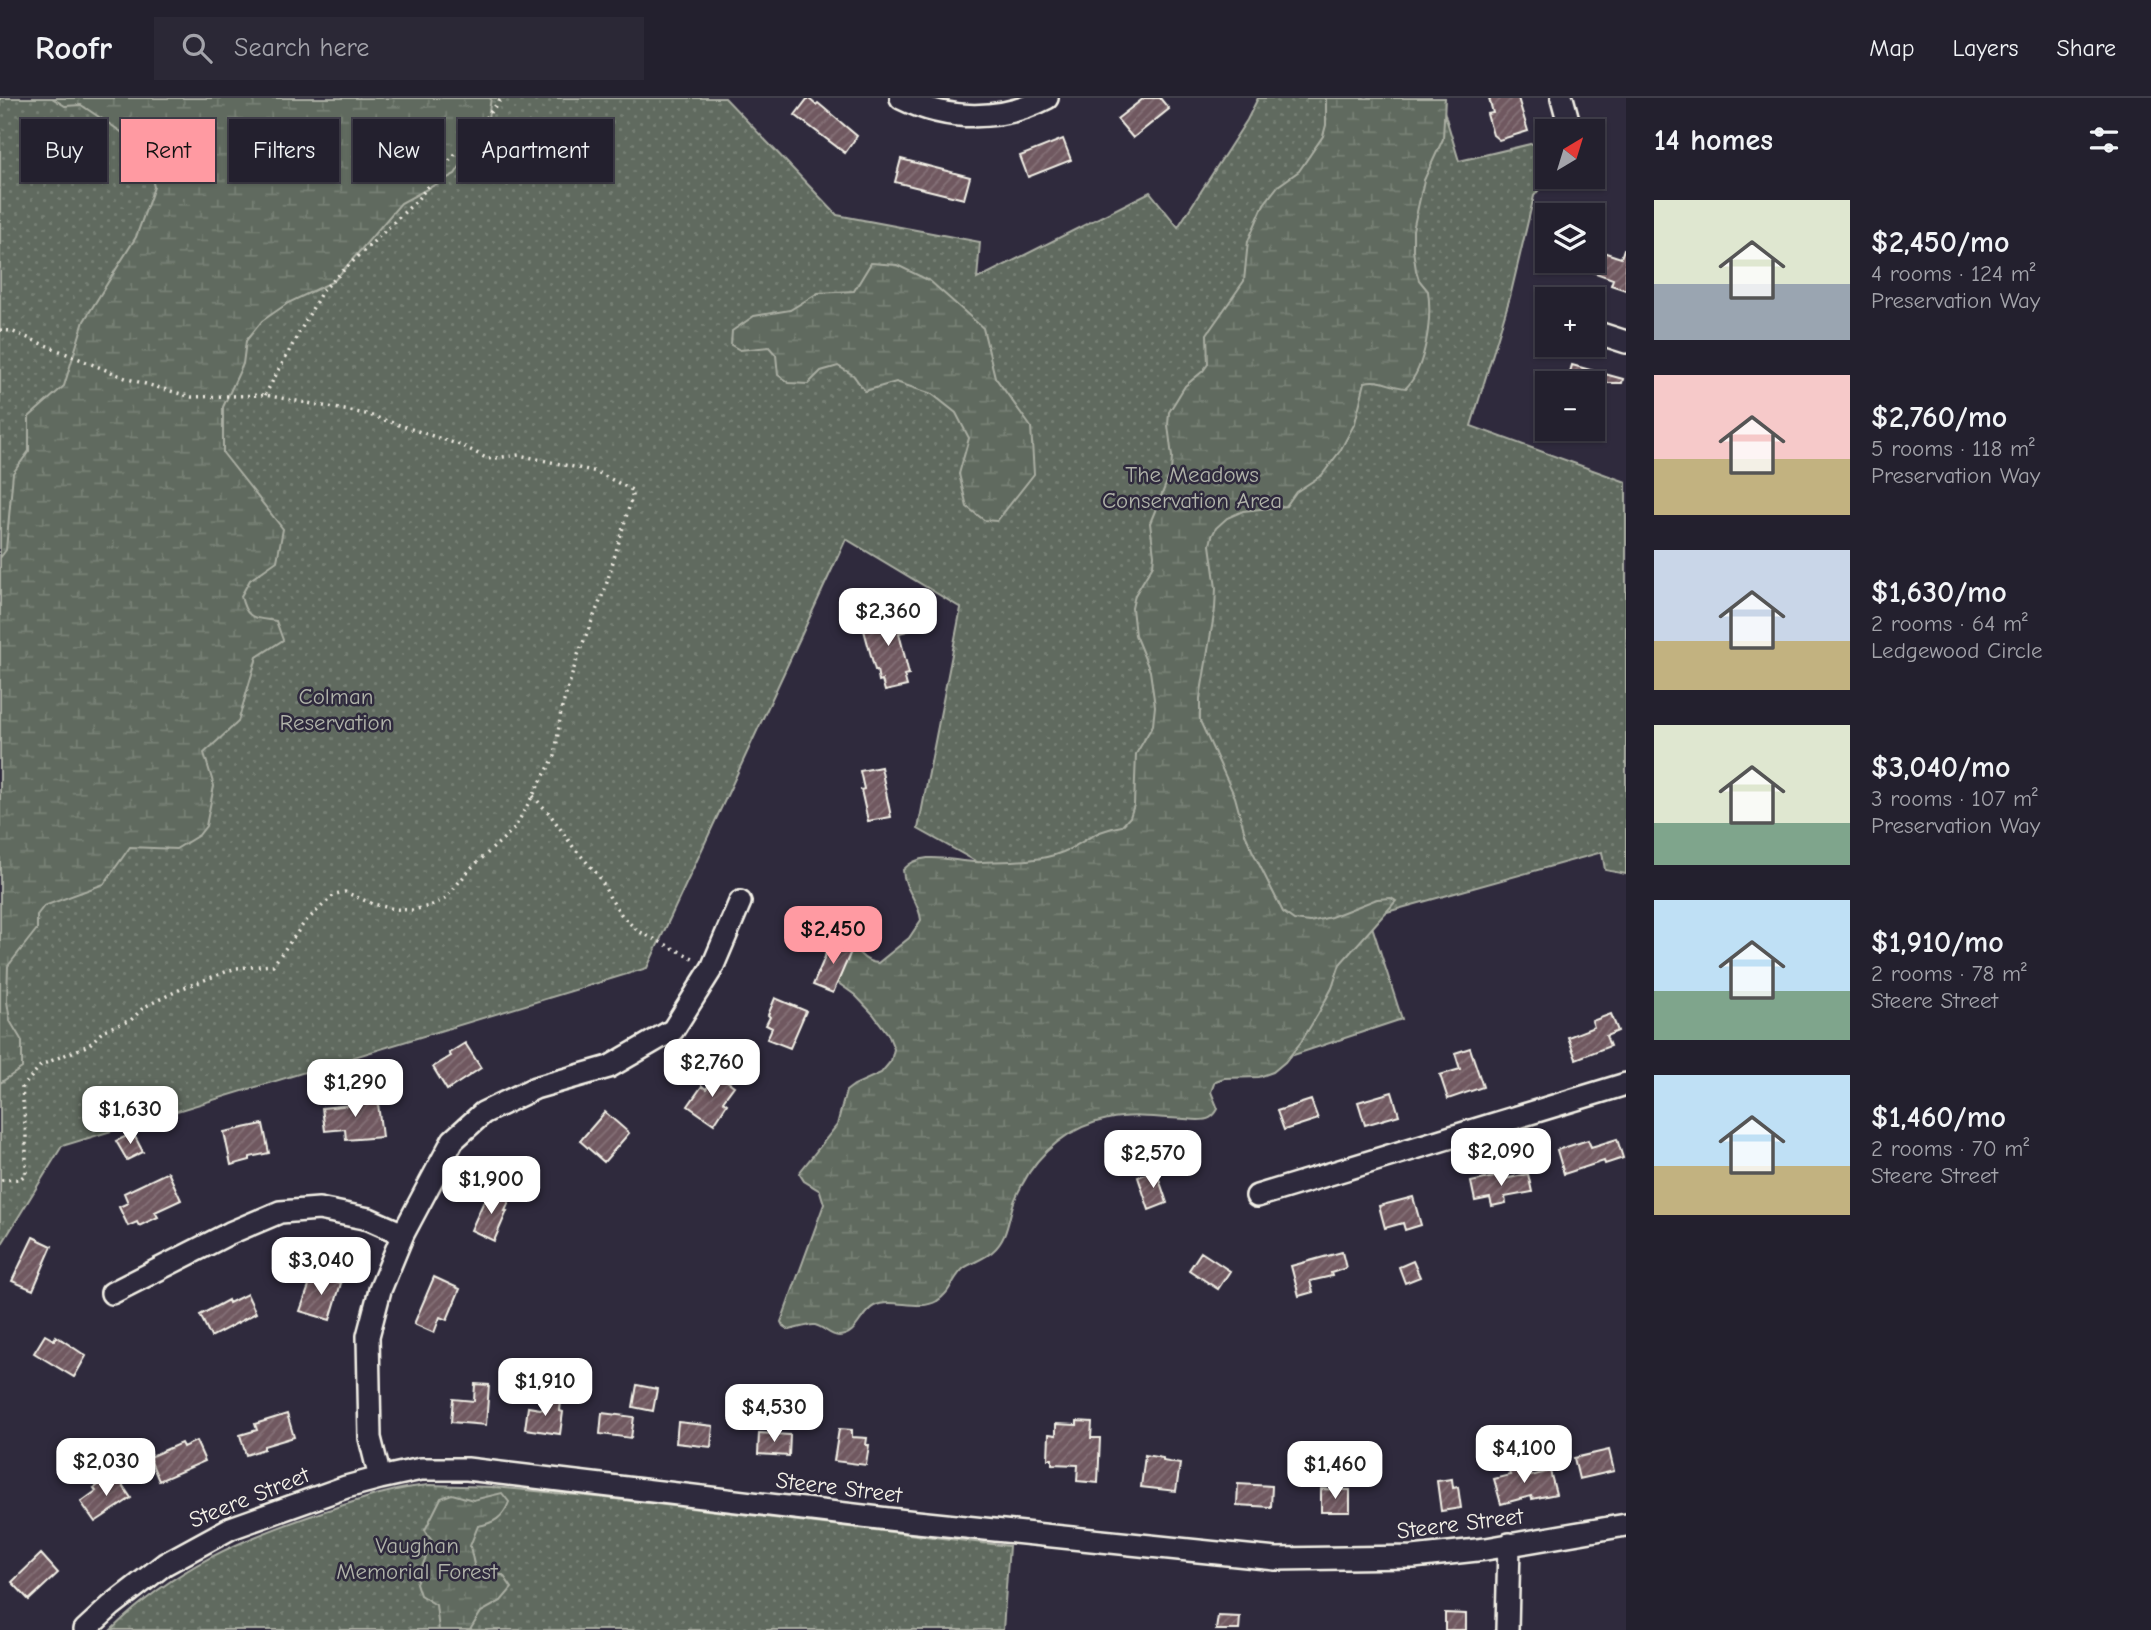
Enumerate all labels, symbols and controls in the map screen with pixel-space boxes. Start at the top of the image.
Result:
search box [154,17,644,80]
text: Roofr [35,29,112,67]
icon: search [178,29,216,67]
text: Search here [234,33,369,63]
text: Map [1869,34,1915,62]
text: Layers [1953,34,2018,62]
text: Share [2056,34,2116,62]
chip: Buy [21,119,107,182]
chip: Rent [121,119,215,182]
chip: Filters [229,119,339,182]
chip: New [353,119,444,182]
chip: Apartment [458,119,613,182]
north arrow [1535,119,1605,189]
map controls [1535,119,1605,441]
icon: filters [2085,121,2123,159]
text: 14 homes [1654,123,1773,158]
button: layers [1535,203,1605,273]
text: $2,450/mo [1871,225,2009,260]
icon: home [1710,228,1794,312]
text: 4 rooms · 124 m² [1871,260,2035,287]
button: + [1535,287,1605,357]
text: Preservation Way [1871,287,2040,314]
button: − [1535,371,1605,441]
text: $2,760/mo [1871,400,2007,435]
icon: home [1710,403,1794,487]
text: 5 rooms · 118 m² [1871,435,2035,462]
park label: The Meadows Conservation Area [1102,461,1282,514]
text: Preservation Way [1871,462,2040,489]
text: $1,630/mo [1871,575,2007,610]
icon: home [1710,578,1794,662]
pin: $2,360 [831,588,945,648]
text: $2,360 [855,597,921,624]
text: 2 rooms · 64 m² [1871,610,2028,637]
text: Ledgewood Circle [1871,637,2043,664]
park label: Colman Reservation [280,683,392,736]
text: $3,040/mo [1871,750,2011,785]
icon: home [1710,753,1794,837]
text: 3 rooms · 107 m² [1871,785,2038,812]
text: Preservation Way [1871,812,2040,839]
pin: $2,450 [776,906,890,966]
text: $2,450 [800,915,866,942]
text: $1,910/mo [1871,925,2004,960]
icon: home [1710,928,1794,1012]
text: 2 rooms · 78 m² [1871,960,2027,987]
text: Steere Street [1871,987,1998,1014]
pin: $2,760 [655,1040,769,1099]
text: $2,760 [680,1048,744,1075]
pin: $1,290 [298,1060,412,1119]
text: $1,290 [323,1068,387,1095]
pin: $1,630 [73,1086,187,1146]
text: $1,630 [98,1095,162,1122]
text: $1,460/mo [1871,1100,2006,1135]
icon: home [1710,1103,1794,1187]
pin: $2,090 [1444,1128,1558,1188]
pin: $2,570 [1096,1130,1210,1190]
text: 2 rooms · 70 m² [1871,1135,2029,1162]
text: $2,090 [1467,1137,1535,1164]
text: $2,570 [1120,1139,1186,1166]
pin: $1,900 [434,1156,548,1216]
text: Steere Street [1871,1162,1998,1189]
text: $1,900 [458,1165,524,1192]
pin: $3,040 [264,1238,378,1297]
text: $3,040 [288,1246,354,1273]
pin: $1,910 [488,1358,602,1418]
text: $1,910 [514,1367,576,1394]
pin: $4,530 [717,1384,831,1444]
text: $4,530 [741,1393,807,1420]
pin: $4,100 [1467,1426,1581,1485]
text: $4,100 [1492,1434,1556,1461]
pin: $2,030 [49,1438,163,1498]
pin: $1,460 [1278,1442,1392,1501]
text: $2,030 [72,1447,140,1474]
text: $1,460 [1303,1450,1367,1477]
street label: Steere Street [185,1461,315,1534]
street label: Steere Street [774,1466,905,1509]
street label: Steere Street [1395,1502,1526,1545]
park label: Vaughan Memorial Forest [336,1532,499,1585]

